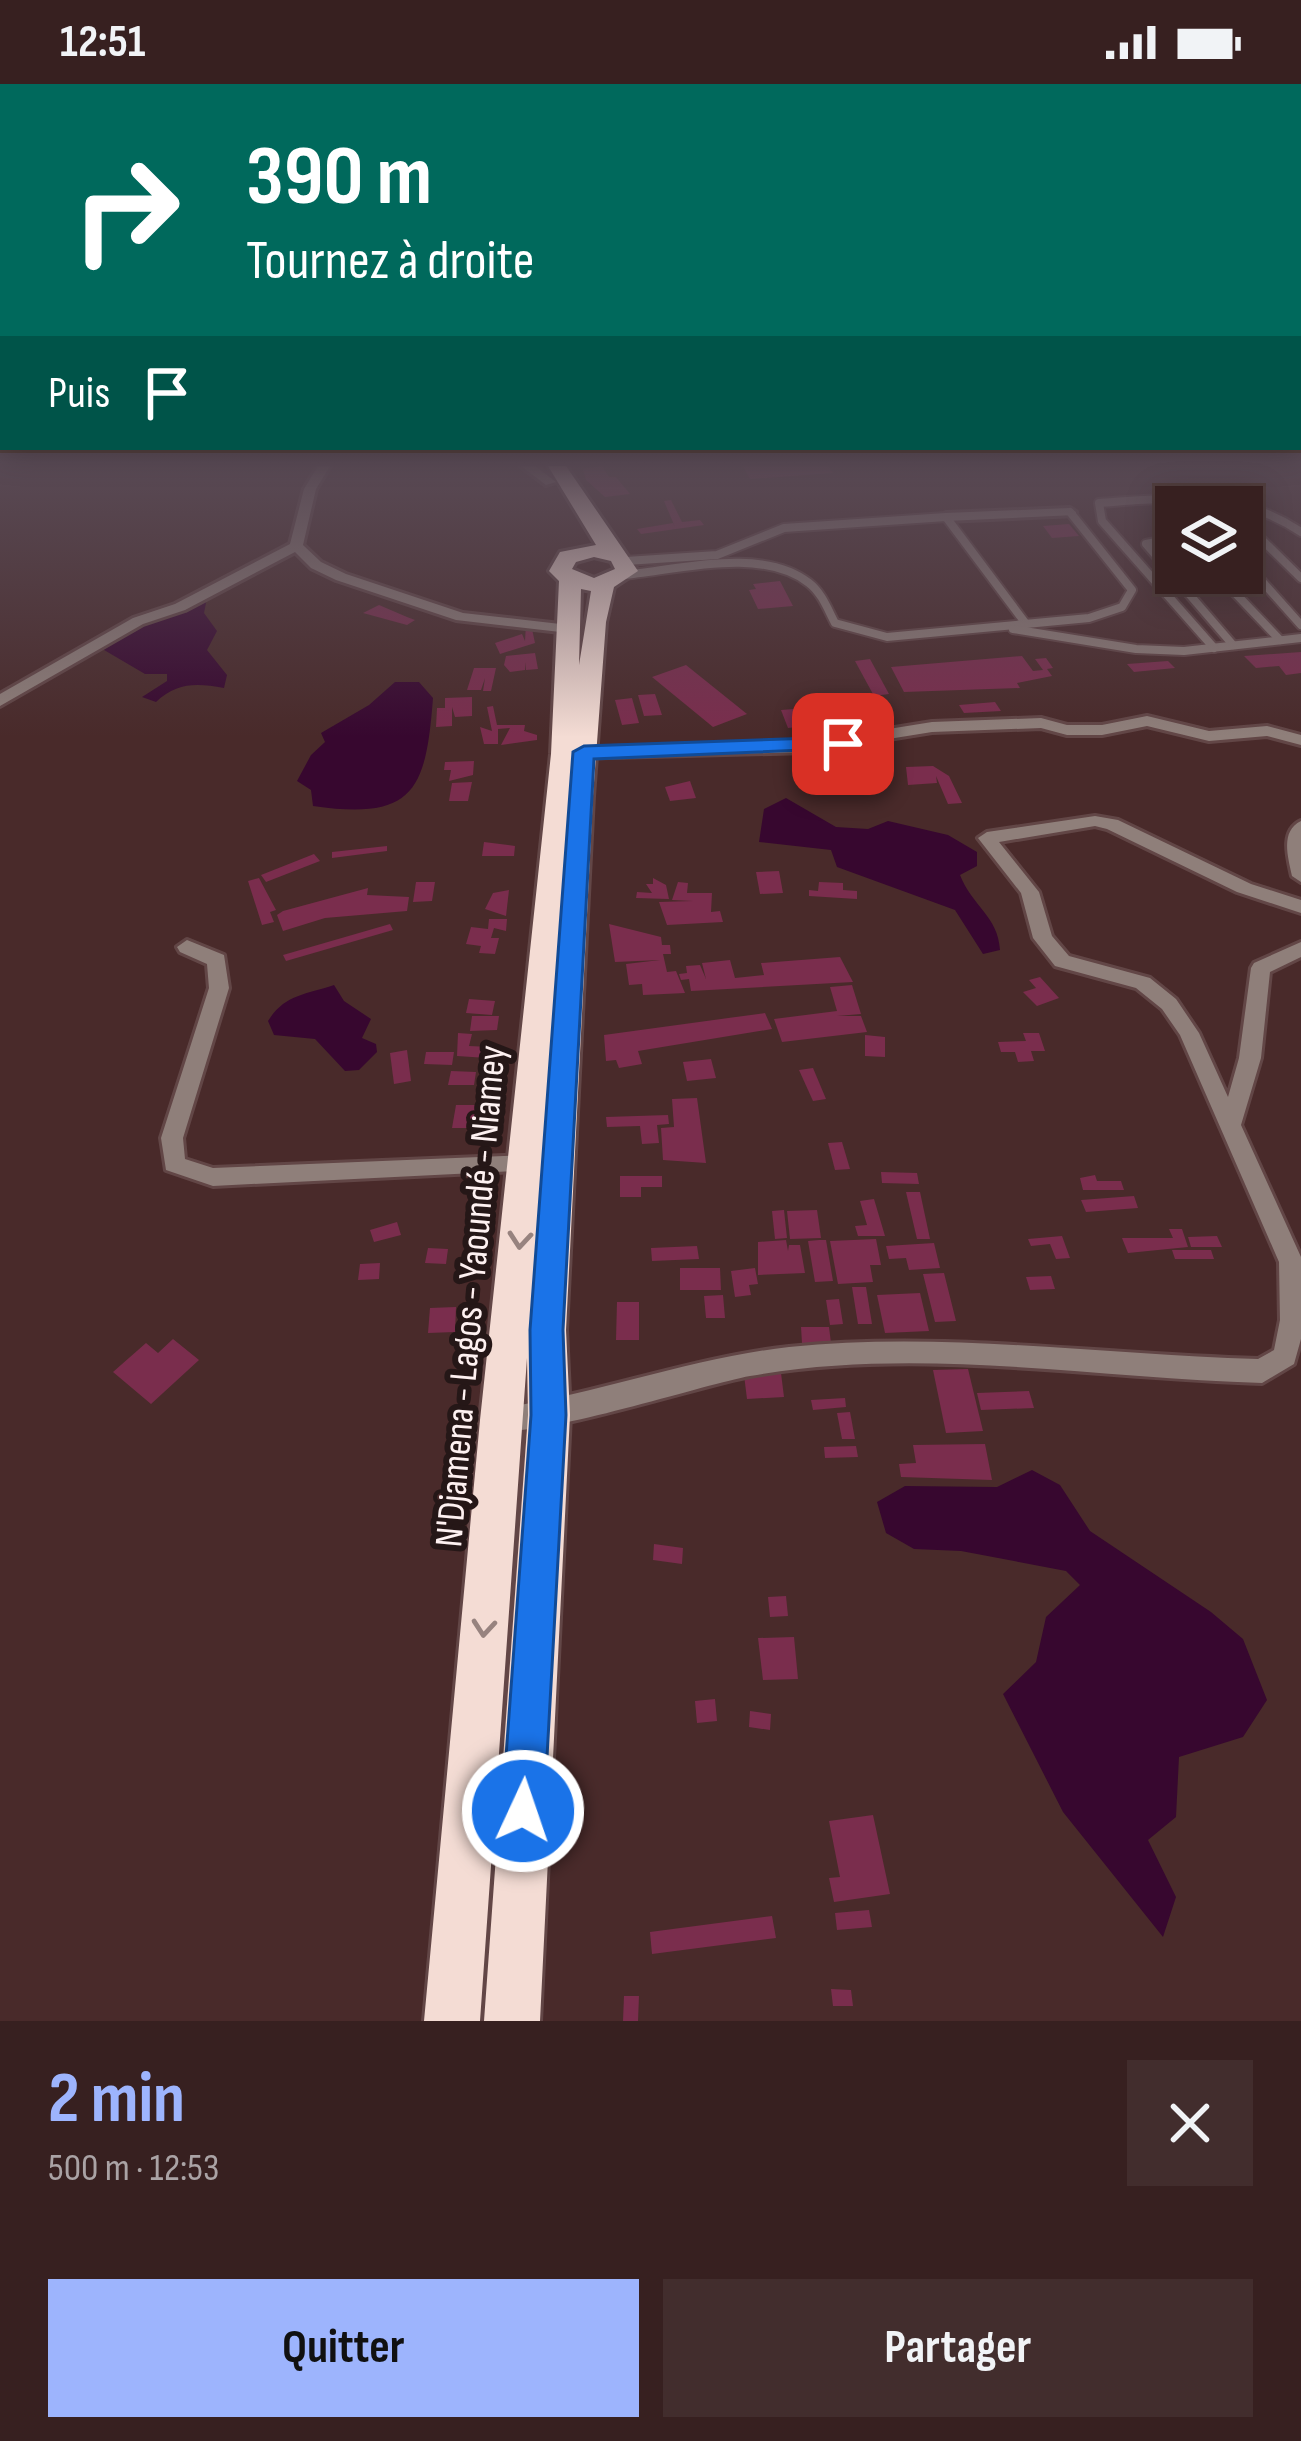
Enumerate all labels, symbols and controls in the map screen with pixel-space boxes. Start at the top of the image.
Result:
text: 12:51 [60,15,145,70]
text: 390 m [246,127,432,228]
icon: right [48,132,204,288]
text: Tournez à droite [246,229,534,294]
icon: arrive [134,360,200,426]
text: Puis [48,366,110,421]
map controls [1155,486,1263,594]
button: layers [1155,486,1263,594]
pin [792,693,894,795]
icon: arrive [810,711,876,777]
street label: N'Djamena - Lagos - Yaoundé - Niamey [426,1043,517,1549]
one-way arrow [508,1231,533,1250]
one-way arrow [472,1619,498,1638]
position arrow [460,1748,586,1874]
text: 2 min [48,2056,185,2143]
button: close [1127,2060,1253,2186]
text: 500 m · 12:53 [48,2145,219,2192]
button: Quitter [48,2279,639,2417]
button: Partager [663,2279,1253,2417]

